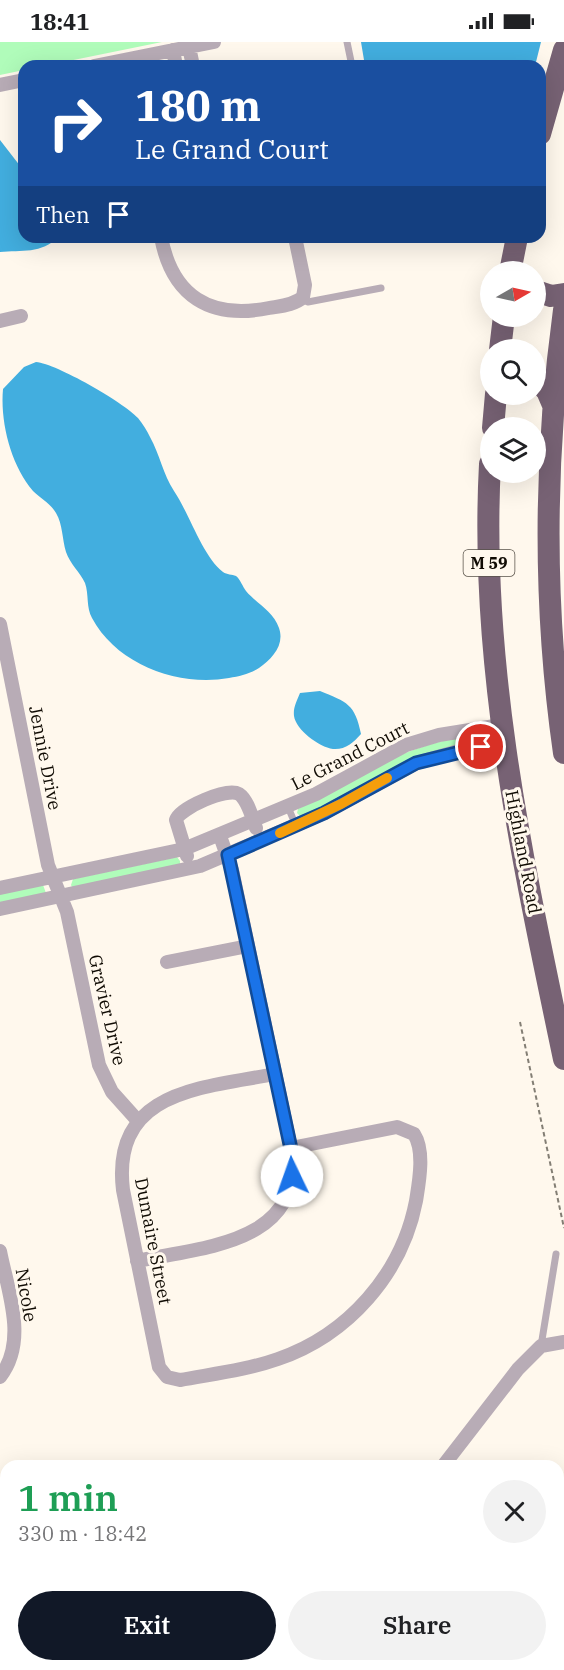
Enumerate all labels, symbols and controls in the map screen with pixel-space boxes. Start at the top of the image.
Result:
text: 18:41 [30,7,89,36]
text: 180 m [135,78,261,133]
icon: right [36,84,114,162]
text: Le Grand Court [135,131,329,166]
icon: arrive [102,198,135,231]
text: Then [36,200,90,229]
north arrow [480,261,546,327]
map controls [480,261,546,483]
button: search [480,339,546,405]
button: layers [480,417,546,483]
road number: M 59 [464,550,514,576]
street label: Jennie Drive [24,704,67,812]
street label: Le Grand Court [287,716,413,795]
pin [455,721,506,772]
icon: arrive [464,730,497,763]
street label: Highland Road [500,788,547,916]
street label: Gravier Drive [84,952,131,1068]
position arrow [260,1144,324,1208]
street label: Dumaire Street [130,1175,177,1306]
street label: Nicole [10,1266,43,1323]
text: 1 min [18,1474,118,1521]
button: close [483,1480,546,1543]
text: 330 m · 18:42 [18,1520,147,1547]
button: Exit [18,1591,276,1660]
button: Share [288,1591,546,1660]

